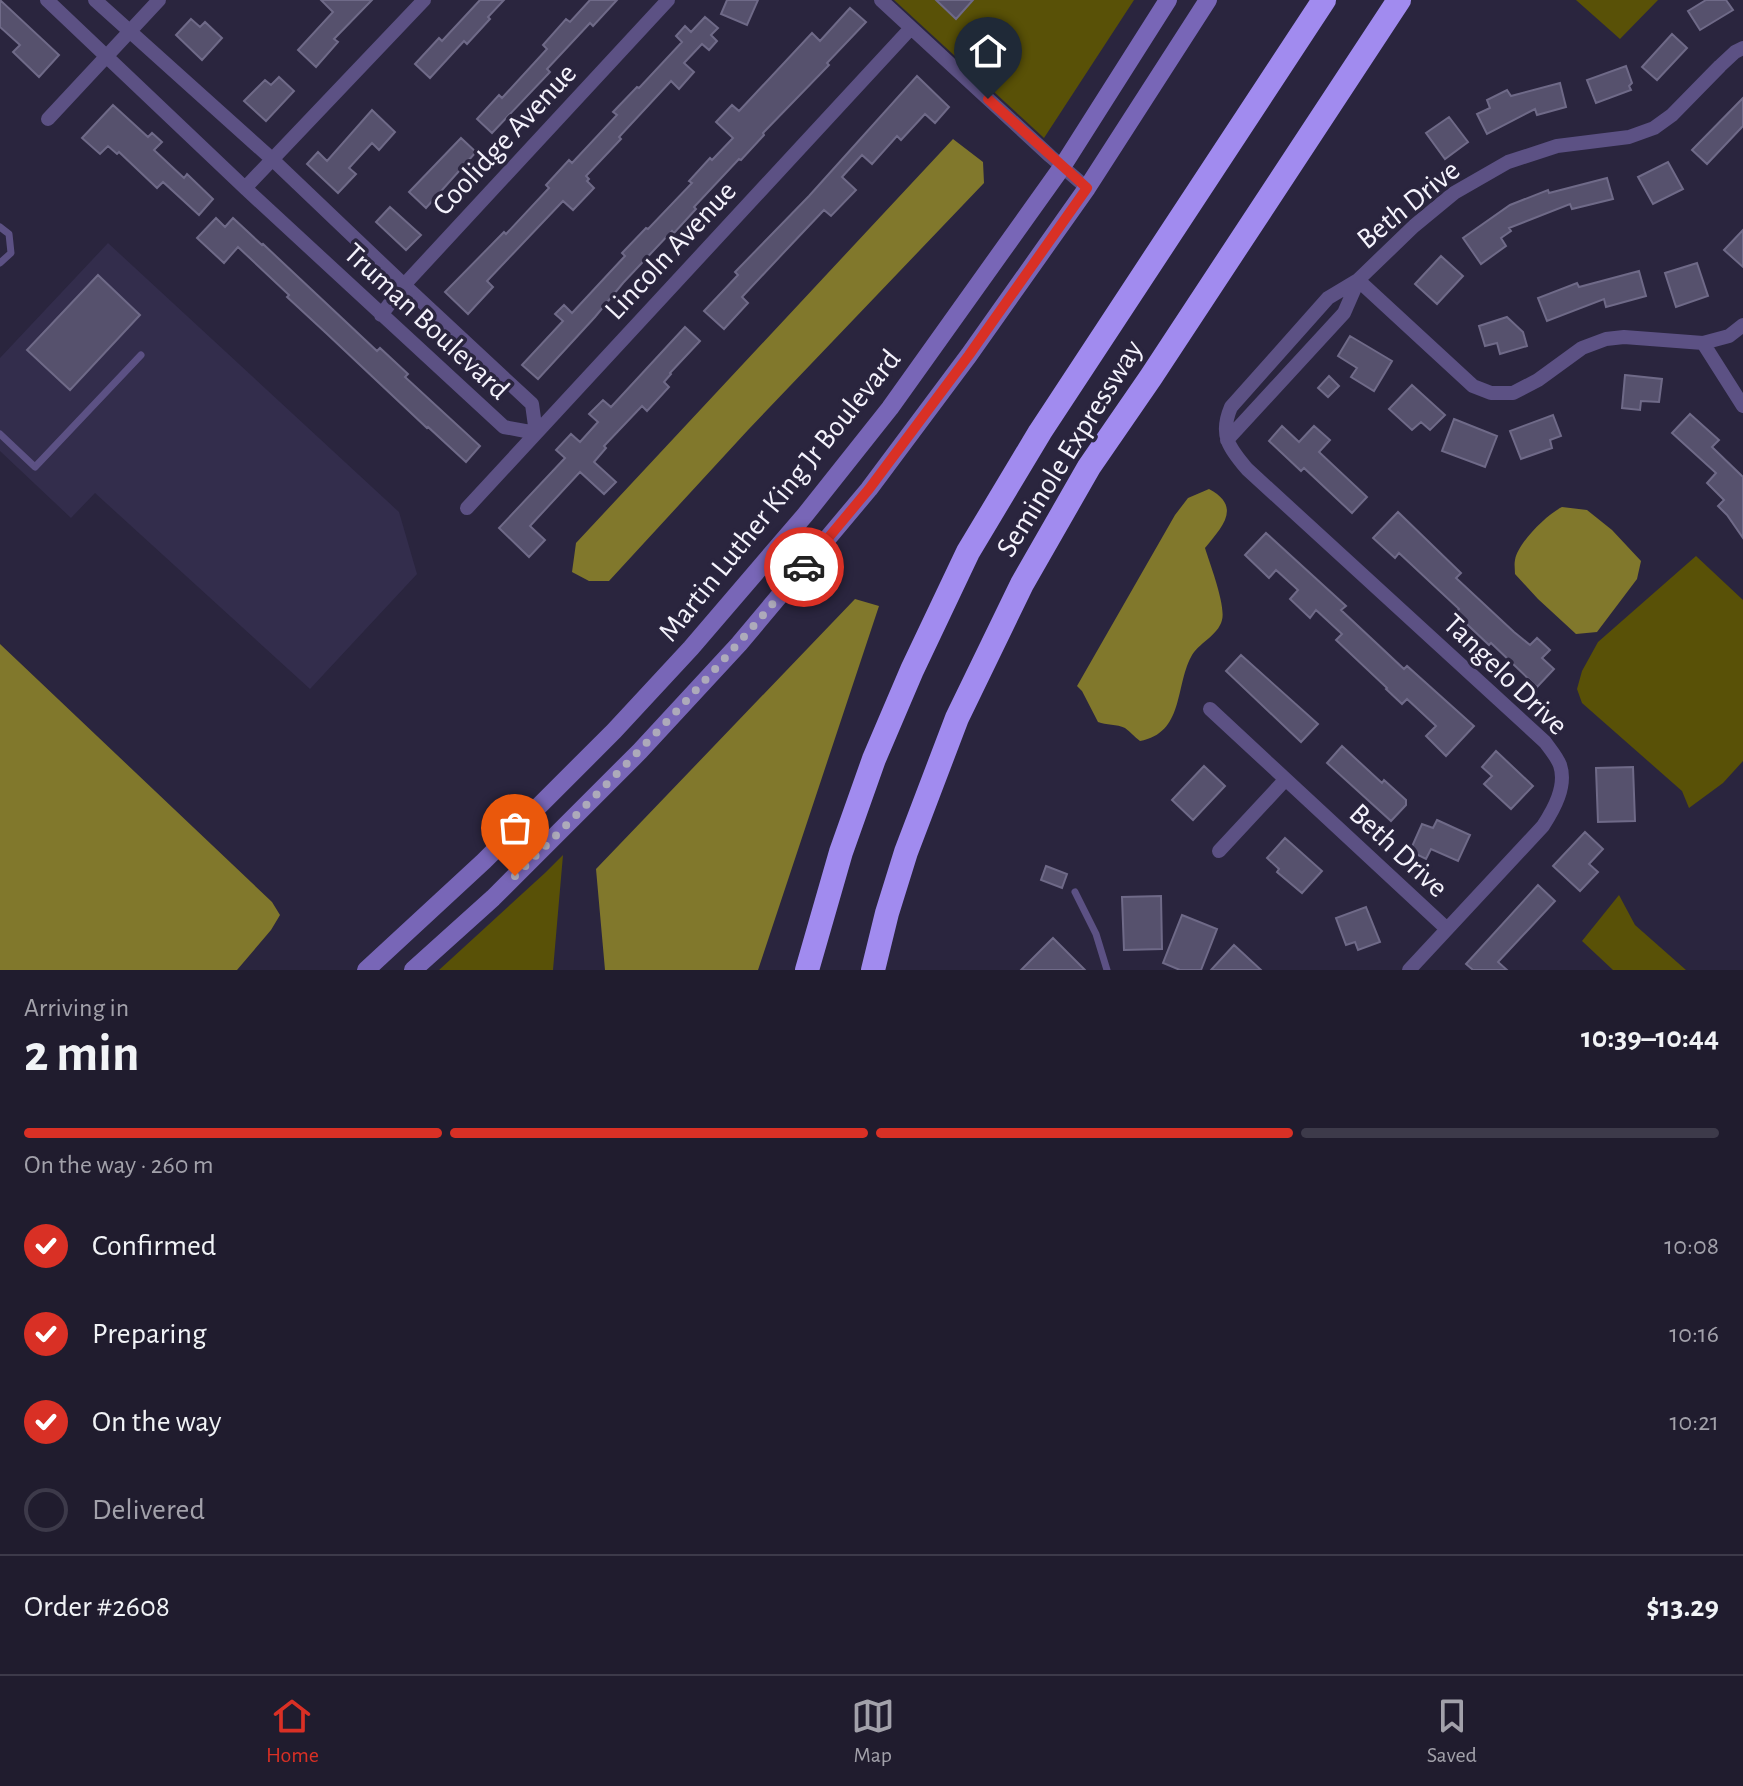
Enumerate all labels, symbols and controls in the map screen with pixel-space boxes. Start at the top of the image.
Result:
pin [954,17,1022,99]
icon: home [966,29,1010,73]
street label: Coolidge Avenue [427,58,582,221]
street label: Beth Drive [1352,155,1466,255]
street label: Lincoln Avenue [599,176,742,326]
street label: Truman Boulevard [338,238,515,406]
street label: Seminole Expressway [991,335,1149,562]
street label: Martin Luther King Jr Boulevard [653,344,906,647]
courier [764,527,844,607]
icon: car [782,545,826,589]
street label: Tangelo Drive [1437,608,1573,741]
pin [481,794,549,876]
street label: Beth Drive [1343,798,1453,903]
icon: bag [493,806,537,850]
text: Arriving in [24,995,129,1021]
text: 10:39–10:44 [1581,1023,1719,1053]
text: 2 min [24,1028,139,1080]
text: On the way · 260 m [24,1152,214,1178]
icon: check [24,1224,68,1268]
text: Confirmed [92,1231,216,1261]
text: 10:08 [1664,1233,1719,1259]
icon: check [24,1312,68,1356]
text: Preparing [92,1319,207,1349]
text: 10:16 [1669,1321,1719,1347]
icon: check [24,1400,68,1444]
text: On the way [92,1407,221,1437]
text: 10:21 [1670,1409,1719,1435]
text: Delivered [92,1495,205,1525]
text: Order #2608 [24,1592,170,1622]
text: $13.29 [1646,1592,1719,1622]
tab: Home [266,1694,319,1768]
tab: Map [851,1694,895,1768]
tab: Saved [1427,1694,1477,1768]

